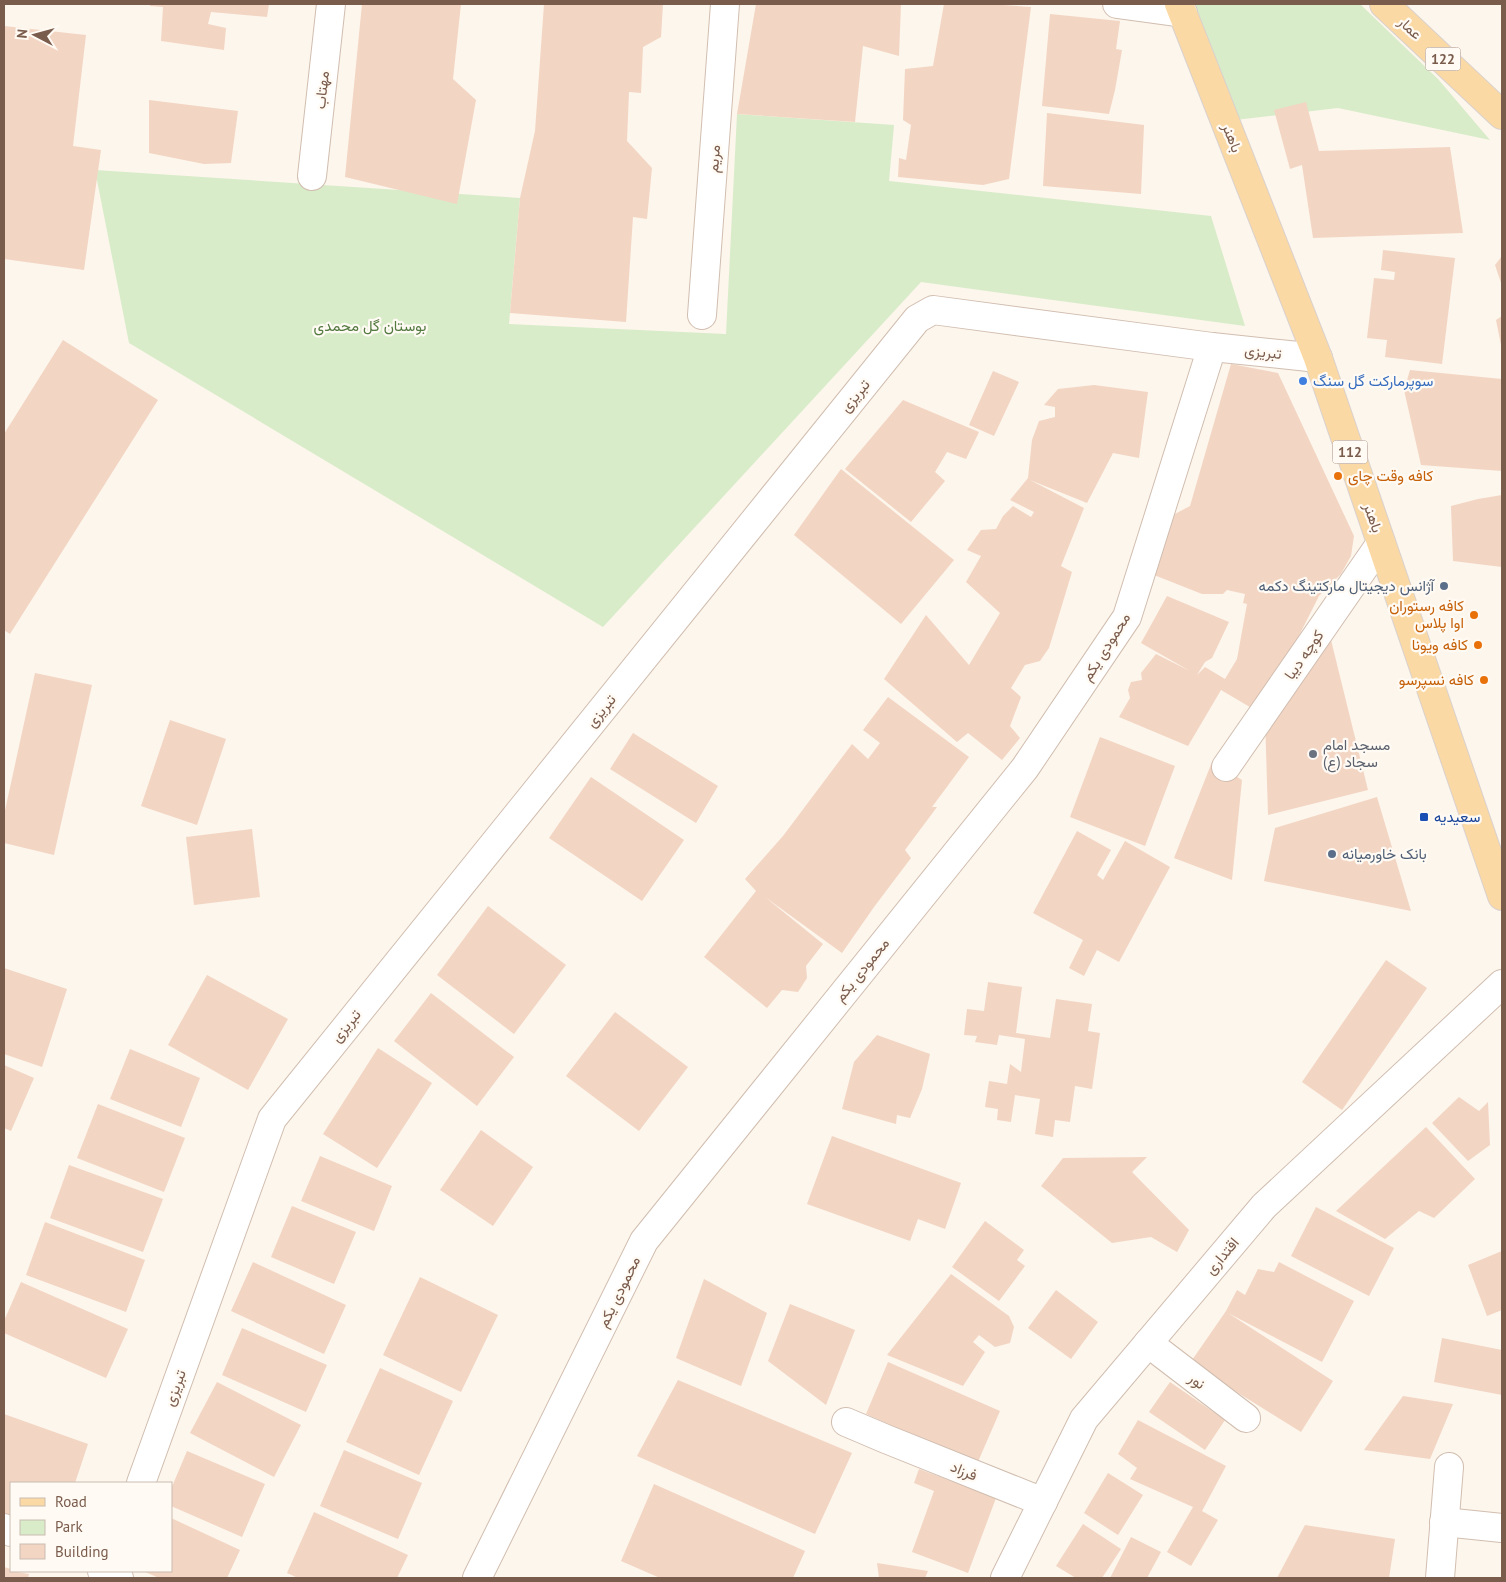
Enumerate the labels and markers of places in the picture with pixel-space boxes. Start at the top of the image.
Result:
place label: سوپرمارکت گل سنگ [1313,371,1433,391]
marker: سوپرمارکت گل سنگ [1297,375,1309,387]
place label: کافه وقت چای [1348,466,1434,486]
marker: کافه وقت چای [1332,470,1344,482]
place label: آژانس دیجیتال مارکتینگ دکمه [1259,576,1436,596]
marker: آژانس دیجیتال مارکتینگ دکمه [1438,580,1450,592]
place label: کافه رستوران اوا پلاس [1389,596,1464,633]
marker: کافه رستوران اوا پلاس [1468,609,1480,621]
place label: کافه ویونا [1412,635,1468,654]
marker: کافه ویونا [1472,639,1484,651]
place label: کافه نسپرسو [1399,670,1474,690]
marker: کافه نسپرسو [1478,674,1490,686]
place label: مسجد امام سجاد (ع) [1323,735,1390,773]
marker: مسجد امام سجاد (ع) [1307,748,1319,760]
place label: سعیدیه [1434,807,1480,826]
marker: سعیدیه [1418,811,1430,823]
place label: بانک خاورمیانه [1342,844,1427,863]
marker: بانک خاورمیانه [1326,848,1338,860]

